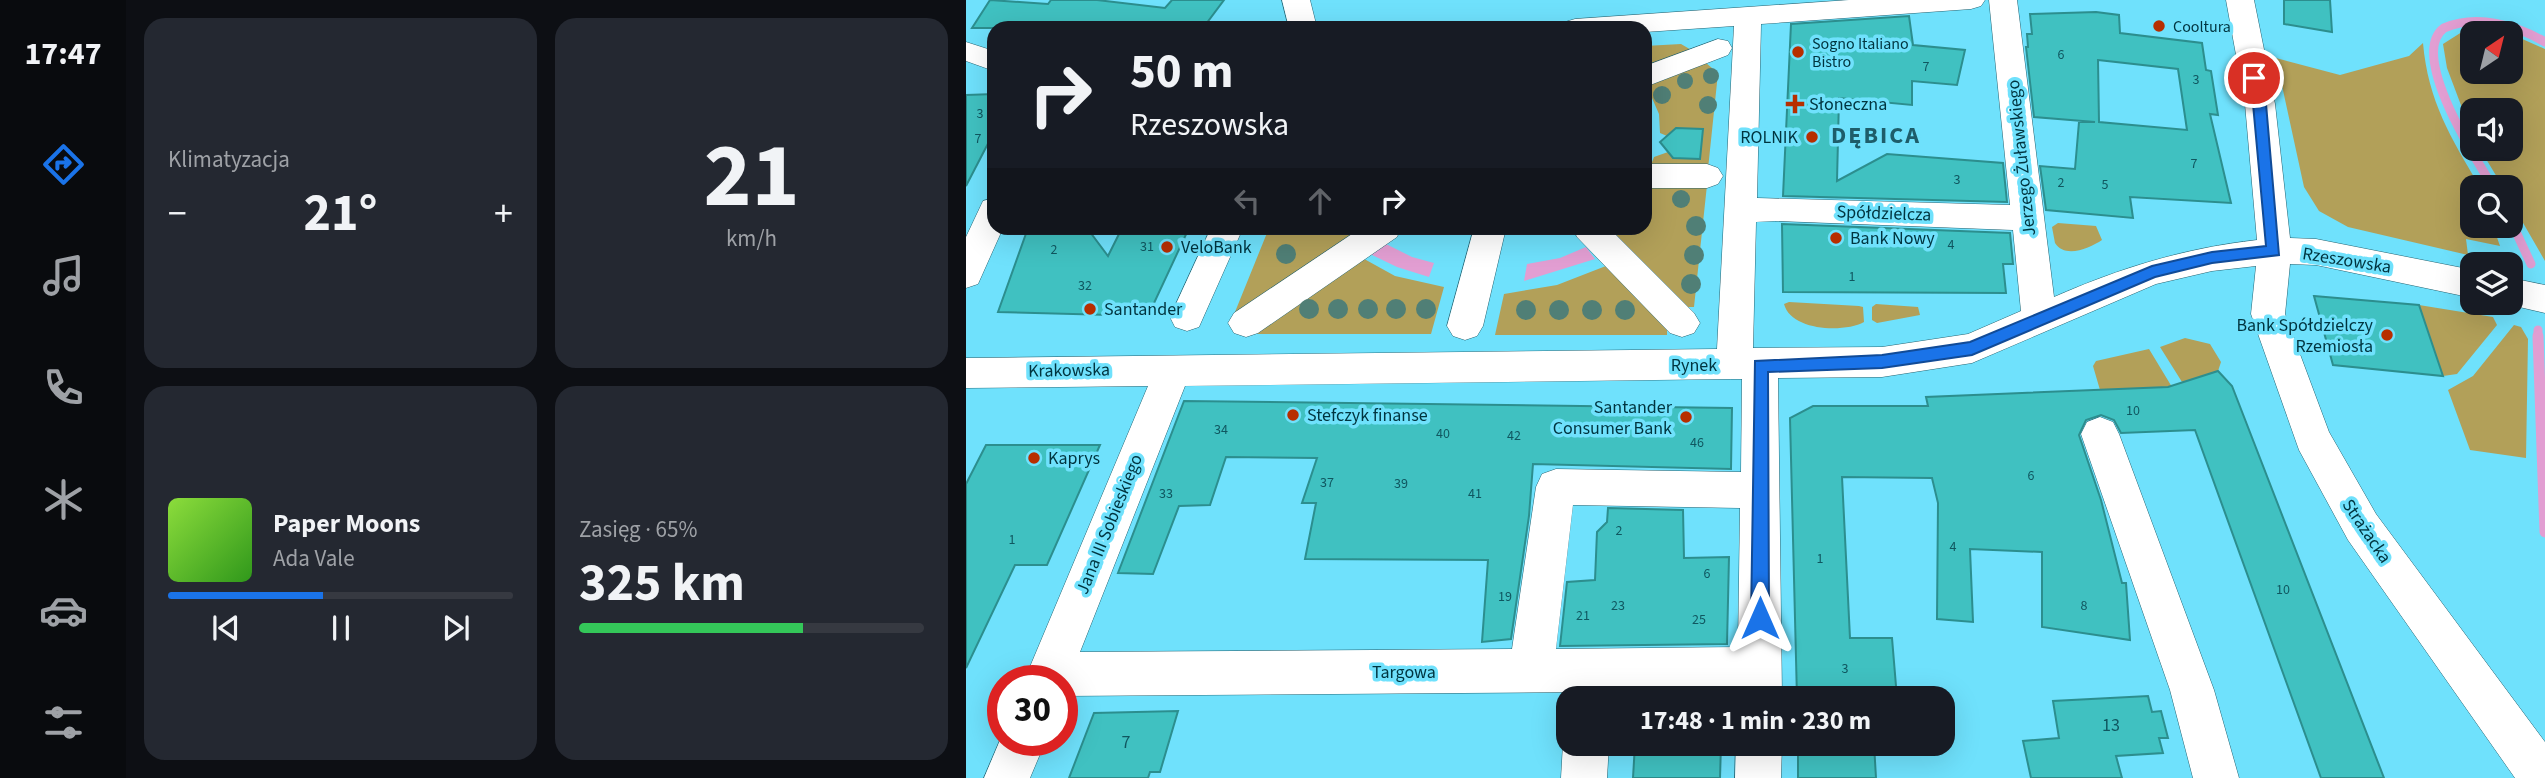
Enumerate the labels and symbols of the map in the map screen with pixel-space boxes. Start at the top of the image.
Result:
place label: Cooltura [2173,16,2231,38]
marker: Cooltura [2151,18,2167,34]
north arrow [2460,21,2524,84]
place label: Sogno Italiano Bistro [1812,33,1909,73]
marker: Sogno Italiano Bistro [1790,44,1806,60]
house number: 6 [2058,45,2065,65]
pin [2224,48,2284,108]
house number: 7 [1923,57,1930,77]
house number: 3 [2193,70,2200,90]
street label: Jerzego Żuławskiego [2001,79,2042,237]
place label: Słoneczna [1809,92,1887,117]
marker: Słoneczna [1787,96,1803,112]
house number: 3 [977,104,984,124]
district label: DĘBICA [1831,118,1921,153]
place label: ROLNIK [1740,125,1799,150]
house number: 7 [975,129,982,149]
marker: ROLNIK [1804,129,1820,145]
house number: 7 [2191,154,2198,174]
house number: 3 [1954,170,1961,190]
house number: 2 [2058,173,2065,193]
house number: 5 [2102,175,2109,195]
street label: Spółdzielcza [1836,199,1932,228]
place label: Bank Nowy [1850,226,1935,251]
marker: Bank Nowy [1828,230,1844,246]
place label: VeloBank [1181,235,1252,260]
house number: 4 [1948,235,1955,255]
house number: 31 [1140,237,1154,257]
marker: VeloBank [1159,239,1175,255]
house number: 2 [1051,240,1058,260]
street label: Rzeszowska [2301,241,2393,280]
house number: 1 [1849,267,1856,287]
house number: 32 [1078,276,1092,296]
place label: Santander [1104,297,1183,322]
marker: Santander [1082,301,1098,317]
place label: Bank Spółdzielczy Rzemiosła [2236,313,2374,359]
marker: Bank Spółdzielczy Rzemiosła [2379,327,2395,343]
street label: Rynek [1671,353,1717,378]
street label: Krakowska [1028,357,1110,384]
place label: Santander Consumer Bank [1553,395,1673,441]
house number: 10 [2126,401,2140,421]
place label: Stefczyk finanse [1307,403,1428,428]
marker: Stefczyk finanse [1285,407,1301,423]
marker: Santander Consumer Bank [1678,409,1694,425]
house number: 34 [1214,420,1228,440]
house number: 40 [1436,424,1450,444]
house number: 42 [1507,426,1521,446]
house number: 46 [1690,433,1704,453]
place label: Kaprys [1048,446,1100,471]
marker: Kaprys [1026,450,1042,466]
street label: Jana III Sobieskiego [1070,450,1149,598]
house number: 6 [2028,466,2035,486]
house number: 37 [1320,473,1334,493]
house number: 39 [1394,474,1408,494]
house number: 33 [1159,484,1173,504]
house number: 41 [1468,484,1482,504]
street label: Strażacka [2336,494,2397,568]
house number: 2 [1616,521,1623,541]
house number: 1 [1009,530,1016,550]
house number: 4 [1950,537,1957,557]
house number: 1 [1817,549,1824,569]
house number: 6 [1704,564,1711,584]
house number: 10 [2276,580,2290,600]
position arrow [1723,581,1797,655]
house number: 19 [1498,587,1512,607]
house number: 23 [1611,596,1625,616]
house number: 8 [2081,596,2088,616]
house number: 21 [1576,606,1590,626]
house number: 25 [1692,610,1706,630]
house number: 3 [1842,659,1849,679]
street label: Targowa [1372,660,1436,685]
speed limit sign: 30 [987,665,1078,756]
house number: 13 [2102,713,2120,738]
house number: 7 [1122,730,1131,755]

